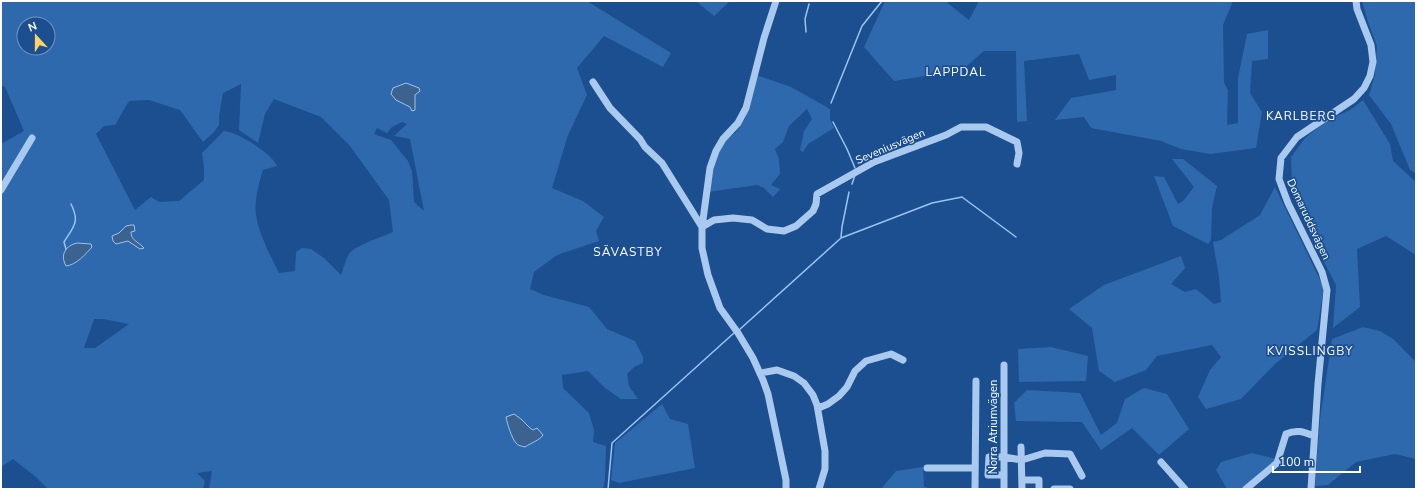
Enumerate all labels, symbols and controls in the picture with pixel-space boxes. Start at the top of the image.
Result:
north arrow [16,16,56,56]
text: N [26,19,39,36]
district label: LAPPDAL [925,64,987,80]
district label: KARLBERG [1266,108,1336,124]
street label: Seveniusvägen [853,125,927,168]
street label: Domaruddsvägen [1283,176,1334,262]
district label: SÄVASTBY [593,244,663,260]
district label: KVISSLINGBY [1267,343,1353,359]
street label: Norra Atriumvägen [986,380,1001,474]
scale bar [1273,448,1360,474]
text: 100 m [1279,454,1314,470]

